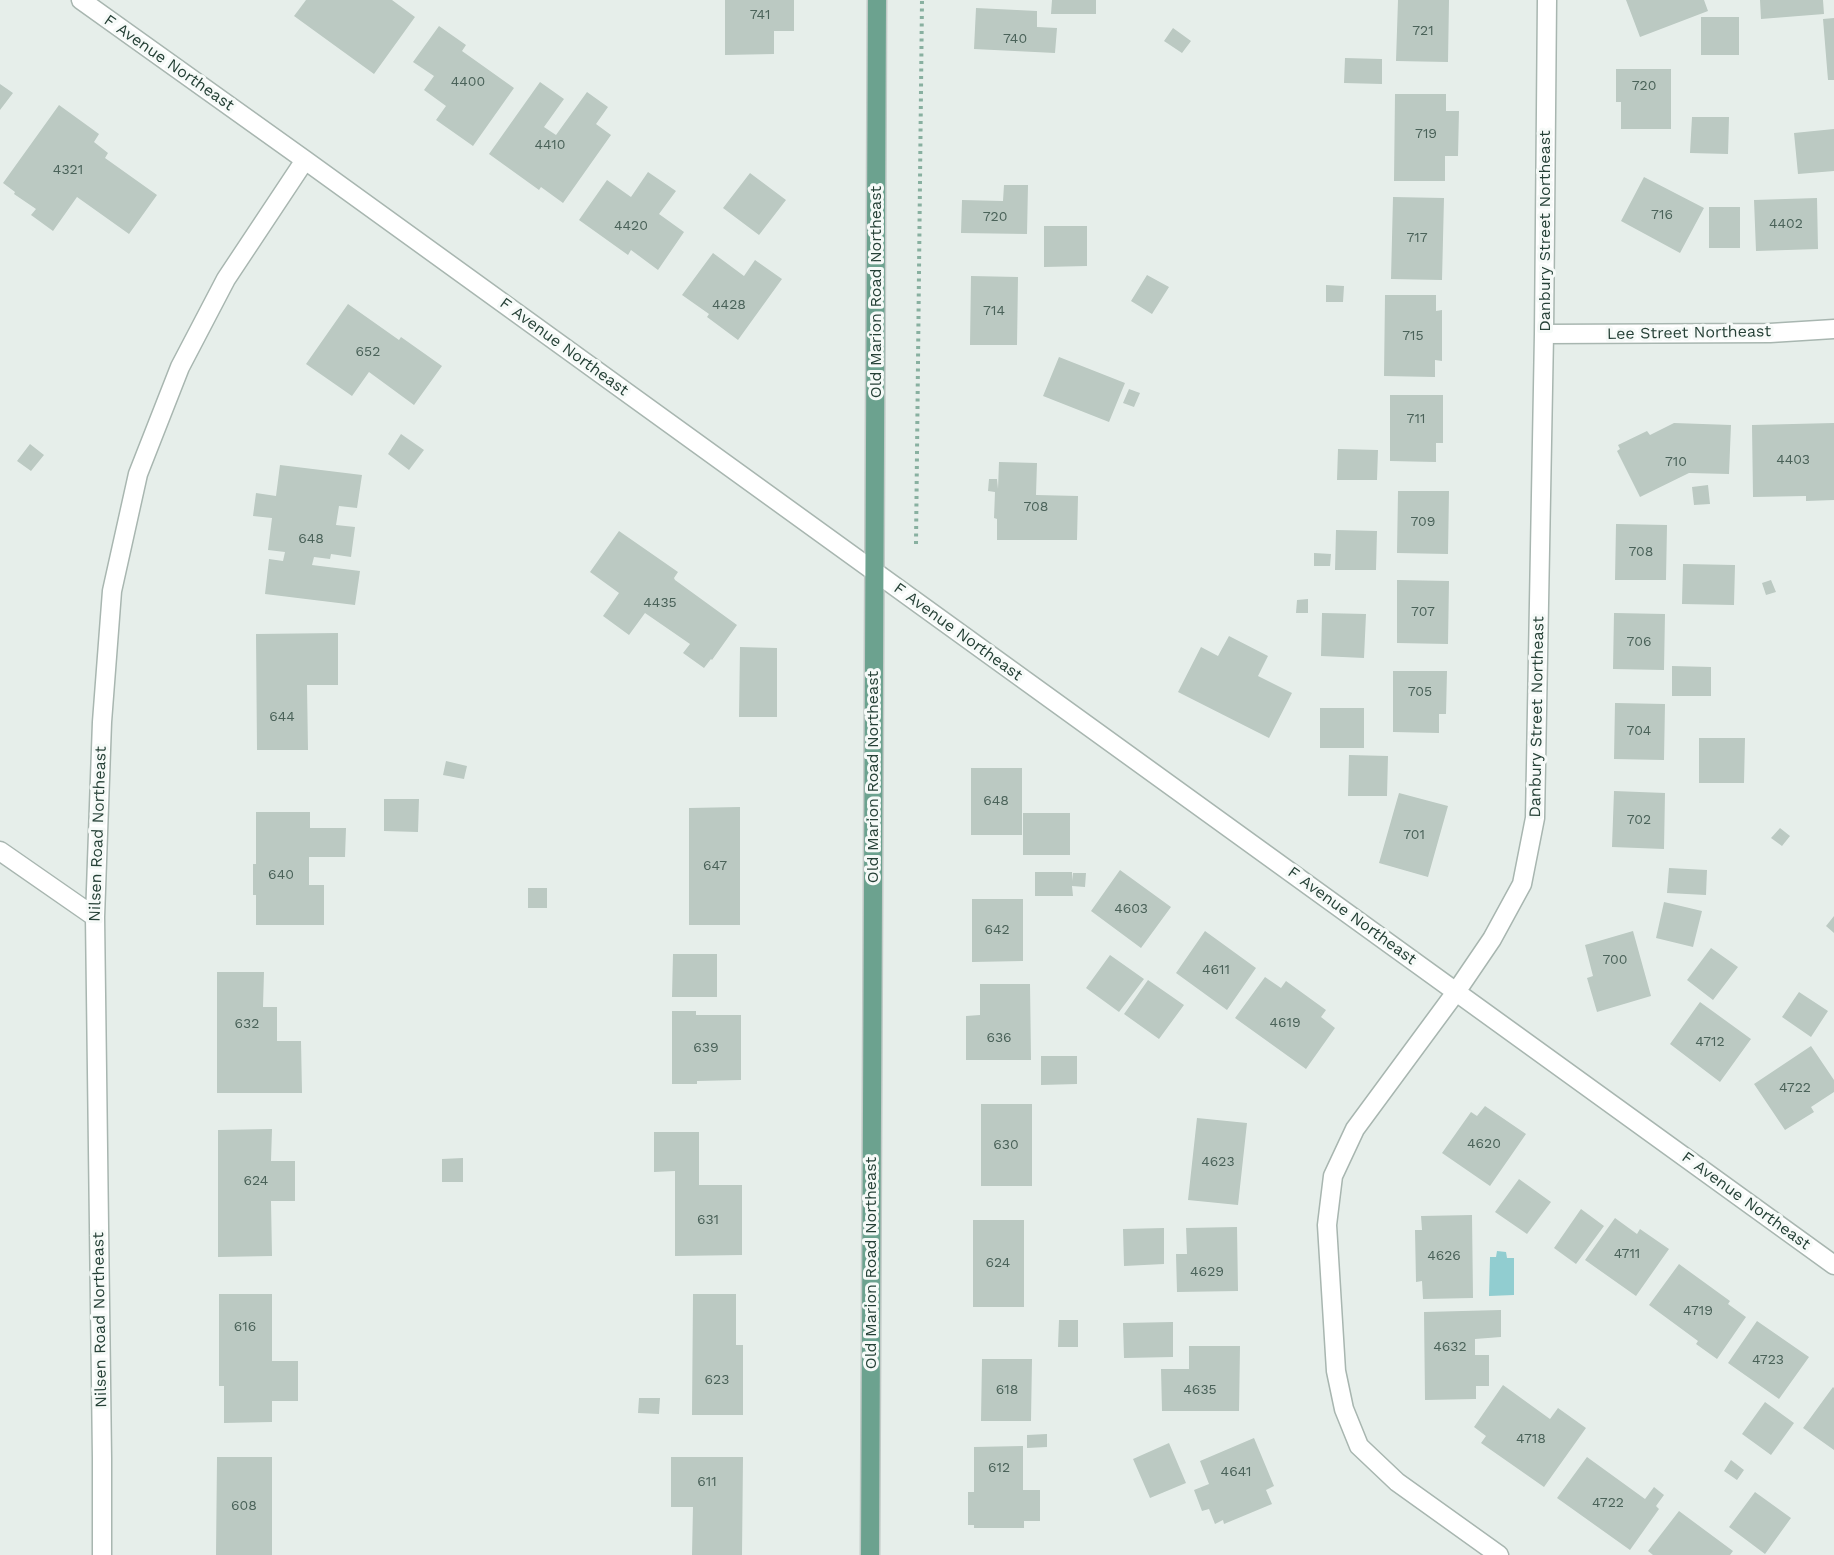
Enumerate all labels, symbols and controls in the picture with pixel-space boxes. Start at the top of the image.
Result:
house number: 741 [750,7,770,23]
street label: F Avenue Northeast [100,11,238,115]
house number: 721 [1412,23,1434,39]
house number: 740 [1003,31,1027,47]
house number: 4400 [451,74,485,90]
house number: 720 [1632,78,1656,94]
house number: 719 [1415,126,1437,142]
street label: Danbury Street Northeast [1535,130,1555,332]
house number: 4410 [534,137,566,153]
house number: 4321 [53,162,83,178]
street label: Old Marion Road Northeast [866,186,886,398]
house number: 716 [1651,207,1673,223]
house number: 720 [983,209,1007,225]
house number: 4402 [1769,216,1803,232]
house number: 4420 [614,218,648,234]
house number: 717 [1406,230,1428,246]
street label: F Avenue Northeast [496,294,632,400]
house number: 4428 [712,297,746,313]
house number: 714 [983,303,1005,319]
street label: Lee Street Northeast [1607,322,1771,344]
house number: 715 [1402,328,1424,344]
house number: 652 [356,344,380,360]
house number: 711 [1407,411,1425,427]
house number: 4403 [1776,452,1810,468]
house number: 710 [1665,454,1687,470]
house number: 708 [1024,499,1048,515]
house number: 709 [1411,514,1435,530]
house number: 648 [298,531,324,547]
house number: 708 [1629,544,1653,560]
street label: F Avenue Northeast [890,579,1026,685]
house number: 4435 [643,595,677,611]
house number: 707 [1411,604,1435,620]
street label: Danbury Street Northeast [1526,616,1548,818]
house number: 706 [1627,634,1651,650]
street label: Old Marion Road Northeast [863,671,883,883]
house number: 705 [1408,684,1432,700]
house number: 644 [269,709,295,725]
house number: 704 [1627,723,1651,739]
street label: Nilsen Road Northeast [85,746,111,922]
house number: 648 [983,793,1009,809]
house number: 702 [1627,812,1651,828]
house number: 701 [1403,827,1425,843]
house number: 647 [703,858,727,874]
street label: F Avenue Northeast [1284,863,1420,969]
house number: 640 [268,867,294,883]
house number: 4603 [1114,901,1148,917]
house number: 642 [984,922,1010,938]
house number: 700 [1603,952,1627,968]
house number: 4611 [1202,962,1230,978]
house number: 4619 [1269,1015,1301,1031]
house number: 632 [235,1016,259,1032]
house number: 636 [986,1030,1012,1046]
house number: 4712 [1695,1034,1725,1050]
house number: 639 [693,1040,719,1056]
house number: 4722 [1779,1080,1811,1096]
house number: 4620 [1467,1136,1501,1152]
house number: 630 [993,1137,1019,1153]
street label: F Avenue Northeast [1678,1148,1814,1254]
house number: 4623 [1201,1154,1235,1170]
street label: Old Marion Road Northeast [861,1157,881,1369]
house number: 624 [244,1173,268,1189]
house number: 631 [697,1212,719,1228]
street label: Nilsen Road Northeast [89,1232,111,1408]
house number: 4711 [1614,1246,1640,1262]
house number: 4626 [1427,1248,1461,1264]
house number: 624 [986,1255,1010,1271]
house number: 4629 [1190,1264,1224,1280]
house number: 4719 [1683,1303,1713,1319]
house number: 616 [234,1319,256,1335]
house number: 4632 [1433,1339,1467,1355]
house number: 4723 [1752,1352,1784,1368]
house number: 623 [705,1372,729,1388]
house number: 618 [996,1382,1018,1398]
house number: 4635 [1183,1382,1217,1398]
house number: 4718 [1516,1431,1546,1447]
house number: 612 [988,1460,1010,1476]
house number: 4641 [1221,1464,1251,1480]
house number: 611 [697,1474,717,1490]
house number: 4722 [1592,1495,1624,1511]
house number: 608 [231,1498,257,1514]

